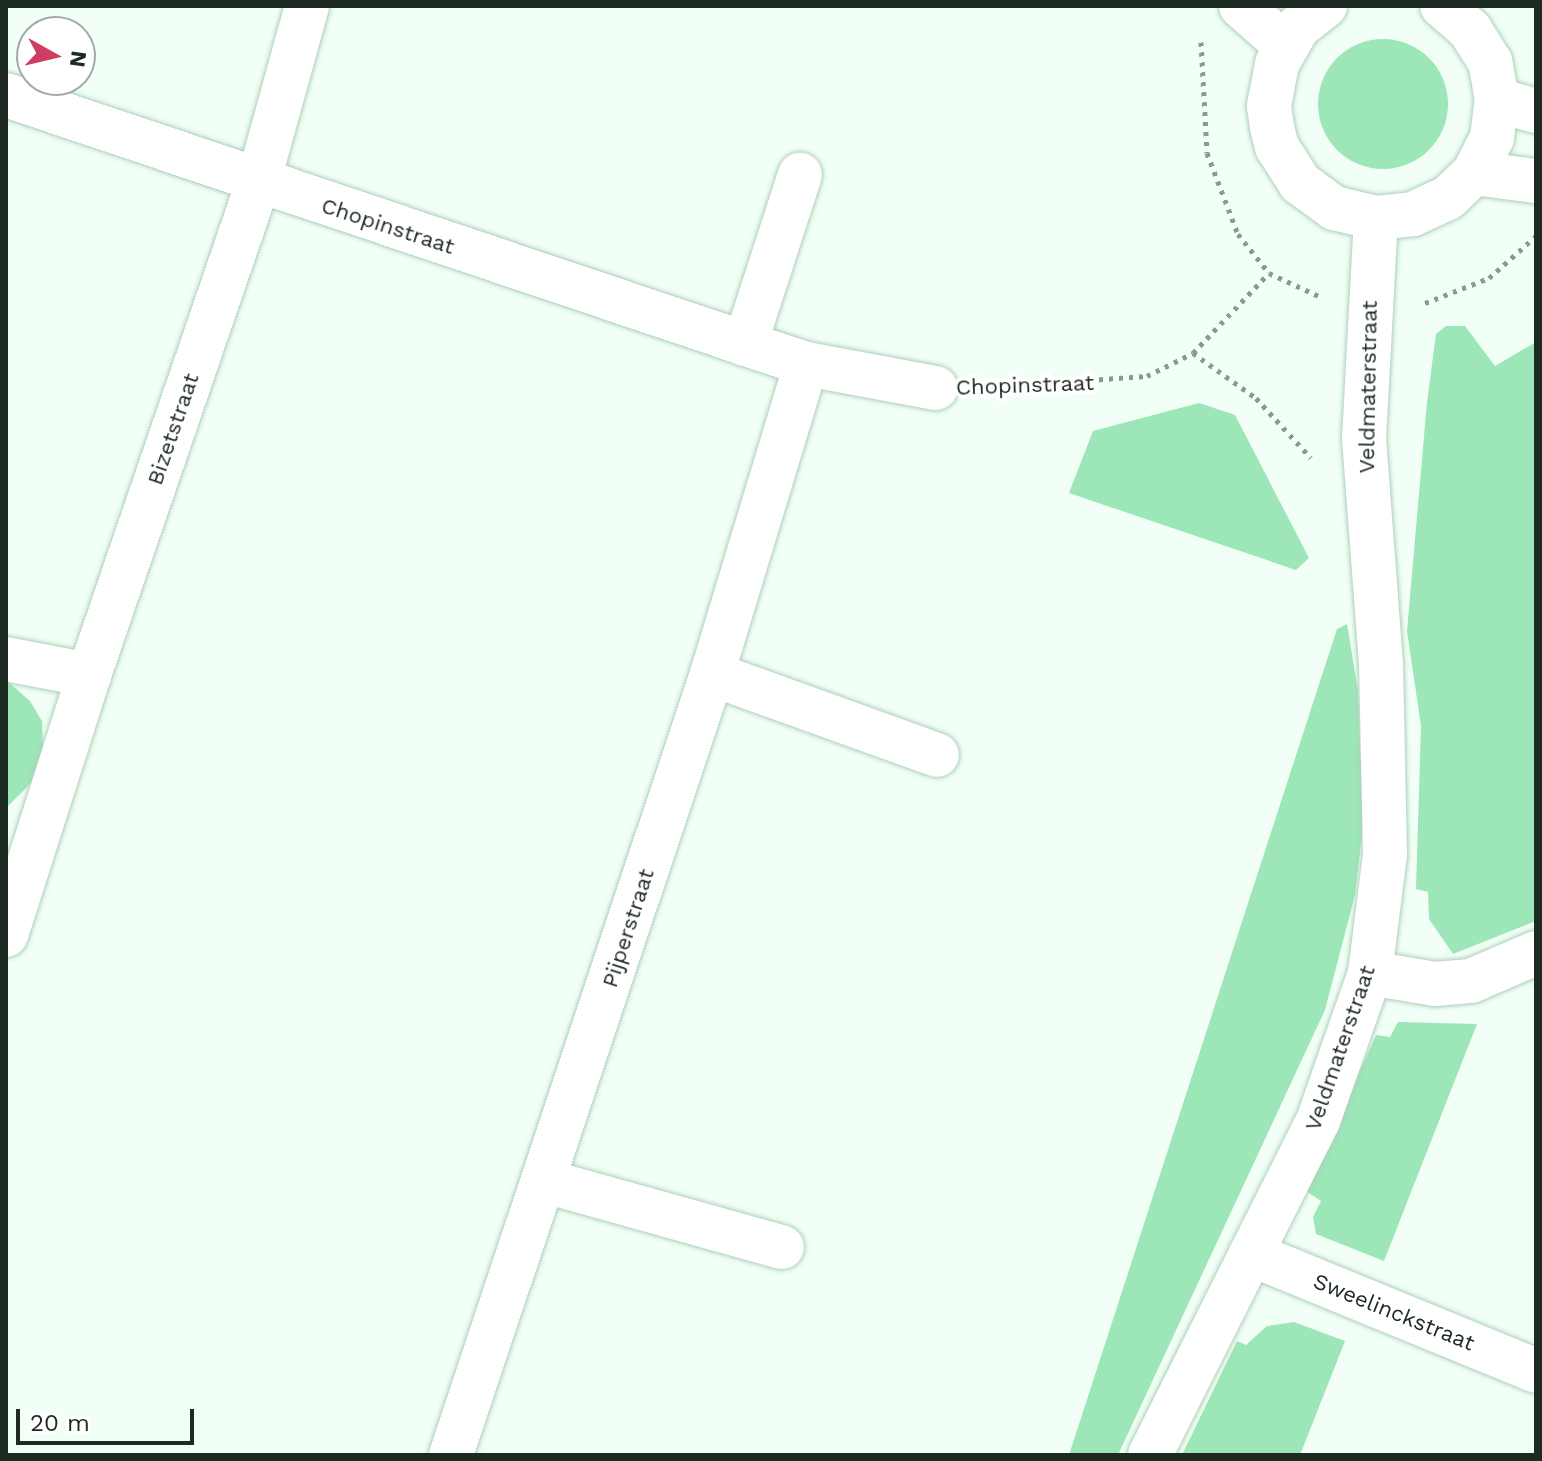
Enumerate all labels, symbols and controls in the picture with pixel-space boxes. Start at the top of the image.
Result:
north arrow [16,16,96,96]
text: N [65,49,92,69]
street label: Chopinstraat [318,192,458,260]
street label: Veldmaterstraat [1353,300,1383,474]
street label: Chopinstraat [955,369,1095,401]
street label: Bizetstraat [142,370,204,488]
street label: Pijperstraat [596,865,660,991]
street label: Veldmaterstraat [1299,962,1381,1134]
street label: Sweelinckstraat [1310,1268,1478,1356]
scale bar [20,1393,198,1443]
text: 20 m [30,1409,90,1437]

